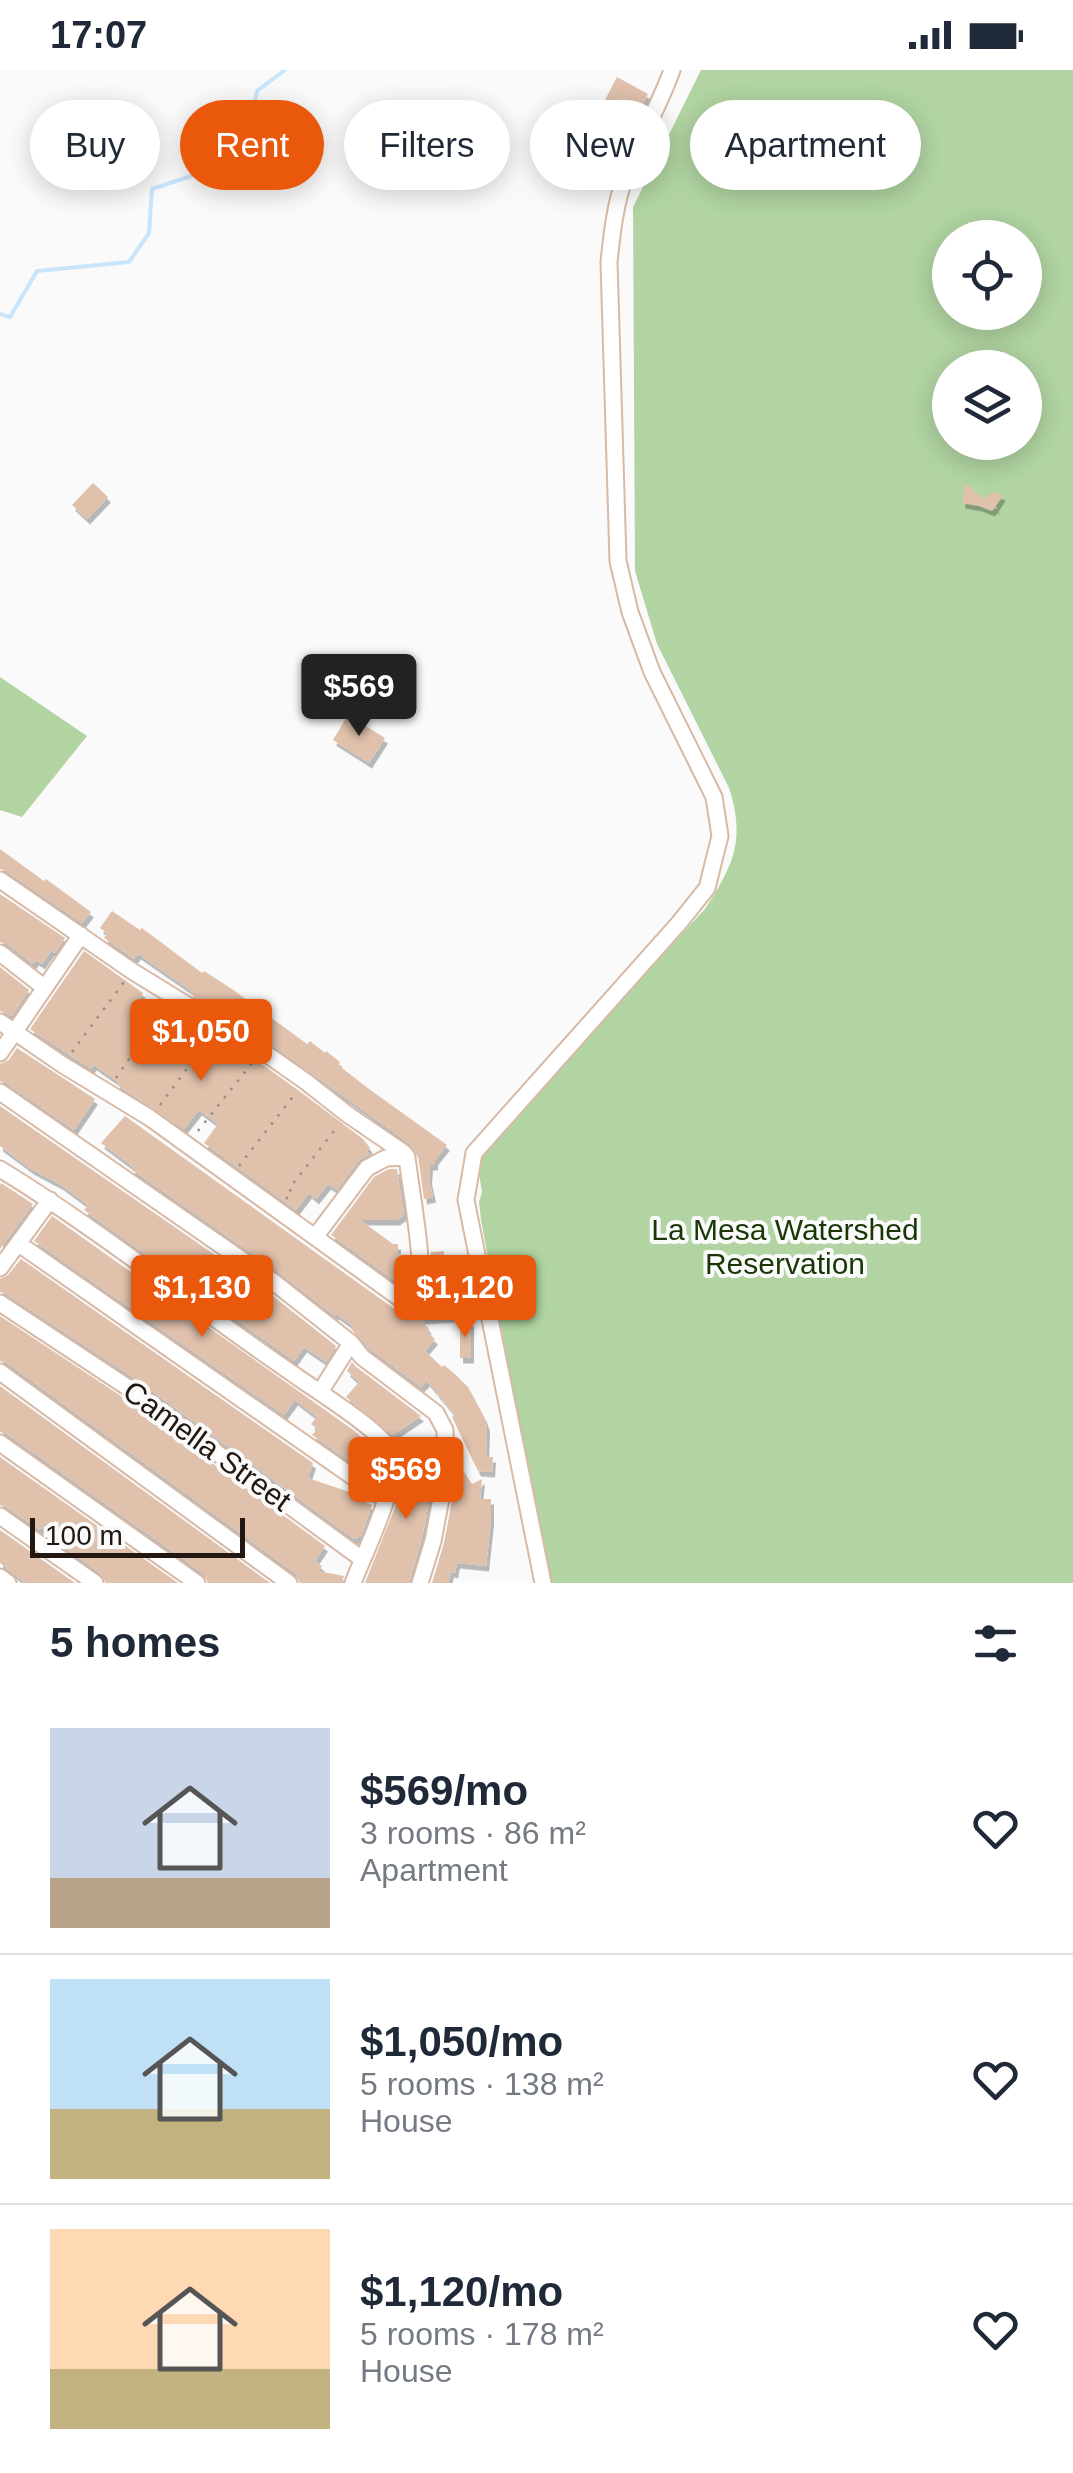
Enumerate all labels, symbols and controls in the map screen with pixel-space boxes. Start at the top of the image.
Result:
text: 17:07 [50,14,147,56]
chip: Buy [30,100,160,190]
chip: Rent [180,100,324,190]
chip: Filters [344,100,510,190]
chip: New [530,100,670,190]
chip: Apartment [690,100,921,190]
map controls [932,220,1042,460]
button: locate [932,220,1042,330]
button: layers [932,350,1042,460]
pin: $569 [300,654,418,739]
text: $569 [323,668,395,704]
pin: $1,050 [120,999,282,1084]
text: $1,050 [152,1013,250,1049]
park label: La Mesa Watershed Reservation [651,1213,919,1280]
pin: $1,130 [121,1255,283,1340]
pin: $1,120 [384,1255,546,1340]
text: $1,130 [153,1269,251,1305]
text: $1,120 [416,1269,514,1305]
street label: Camella Street [117,1374,298,1518]
pin: $569 [347,1437,465,1522]
text: $569 [370,1451,442,1487]
scale bar [30,1513,245,1558]
text: 100 m [45,1520,123,1551]
icon: filters [968,1616,1023,1671]
text: 5 homes [50,1619,220,1666]
text: $569/mo [360,1767,528,1814]
icon: home [130,1768,250,1888]
icon: heart [968,1801,1023,1856]
text: 3 rooms · 86 m² [360,1815,586,1851]
text: Apartment [360,1852,508,1888]
text: $1,050/mo [360,2018,563,2065]
icon: home [130,2019,250,2139]
icon: heart [968,2052,1023,2107]
text: 5 rooms · 138 m² [360,2066,604,2102]
text: House [360,2103,453,2139]
text: $1,120/mo [360,2268,563,2315]
icon: home [130,2269,250,2389]
icon: heart [968,2302,1023,2357]
text: 5 rooms · 178 m² [360,2316,604,2352]
text: House [360,2353,453,2389]

